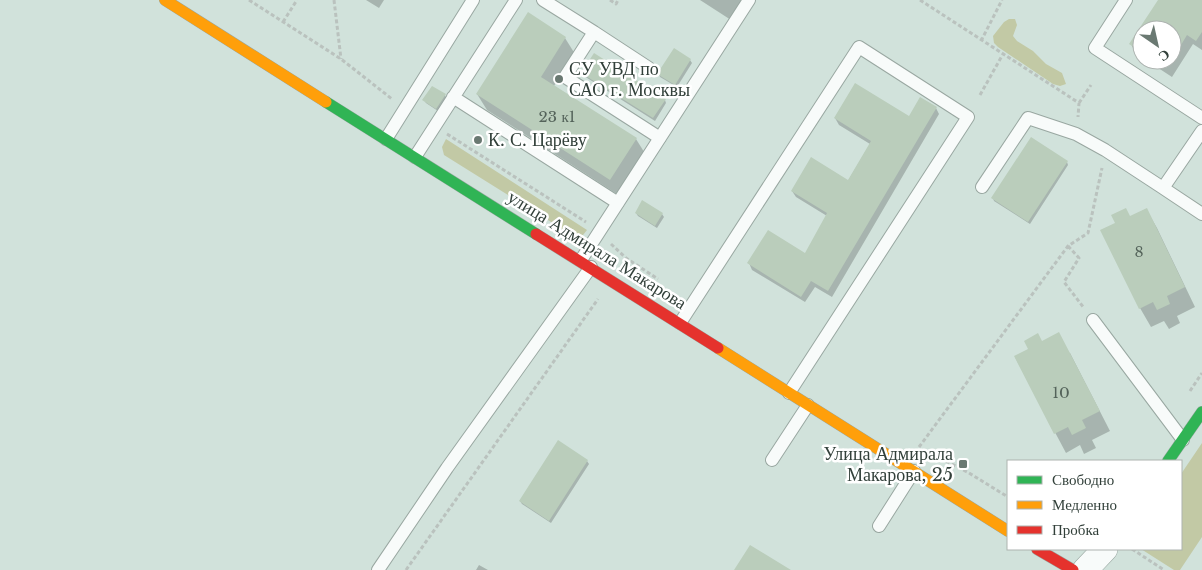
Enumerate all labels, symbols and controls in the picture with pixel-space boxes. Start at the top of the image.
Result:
north arrow [1132,20,1182,70]
text: С [1155,45,1173,66]
place label: СУ УВД по САО г. Москвы [569,58,690,101]
marker: СУ УВД по САО г. Москвы [553,73,565,85]
house number: 23 к1 [539,107,575,126]
place label: К. С. Царёву [488,129,587,151]
marker: К. С. Царёву [472,134,484,146]
street label: улица Адмирала Макарова [503,186,691,314]
house number: 8 [1134,242,1144,261]
house number: 10 [1052,383,1070,402]
place label: Улица Адмирала Макарова, 25 [824,443,953,486]
marker: Улица Адмирала Макарова, 25 [957,458,969,470]
legend [1007,460,1182,550]
text: Свободно [1052,470,1114,489]
text: Медленно [1052,495,1117,514]
text: Пробка [1052,520,1100,539]

